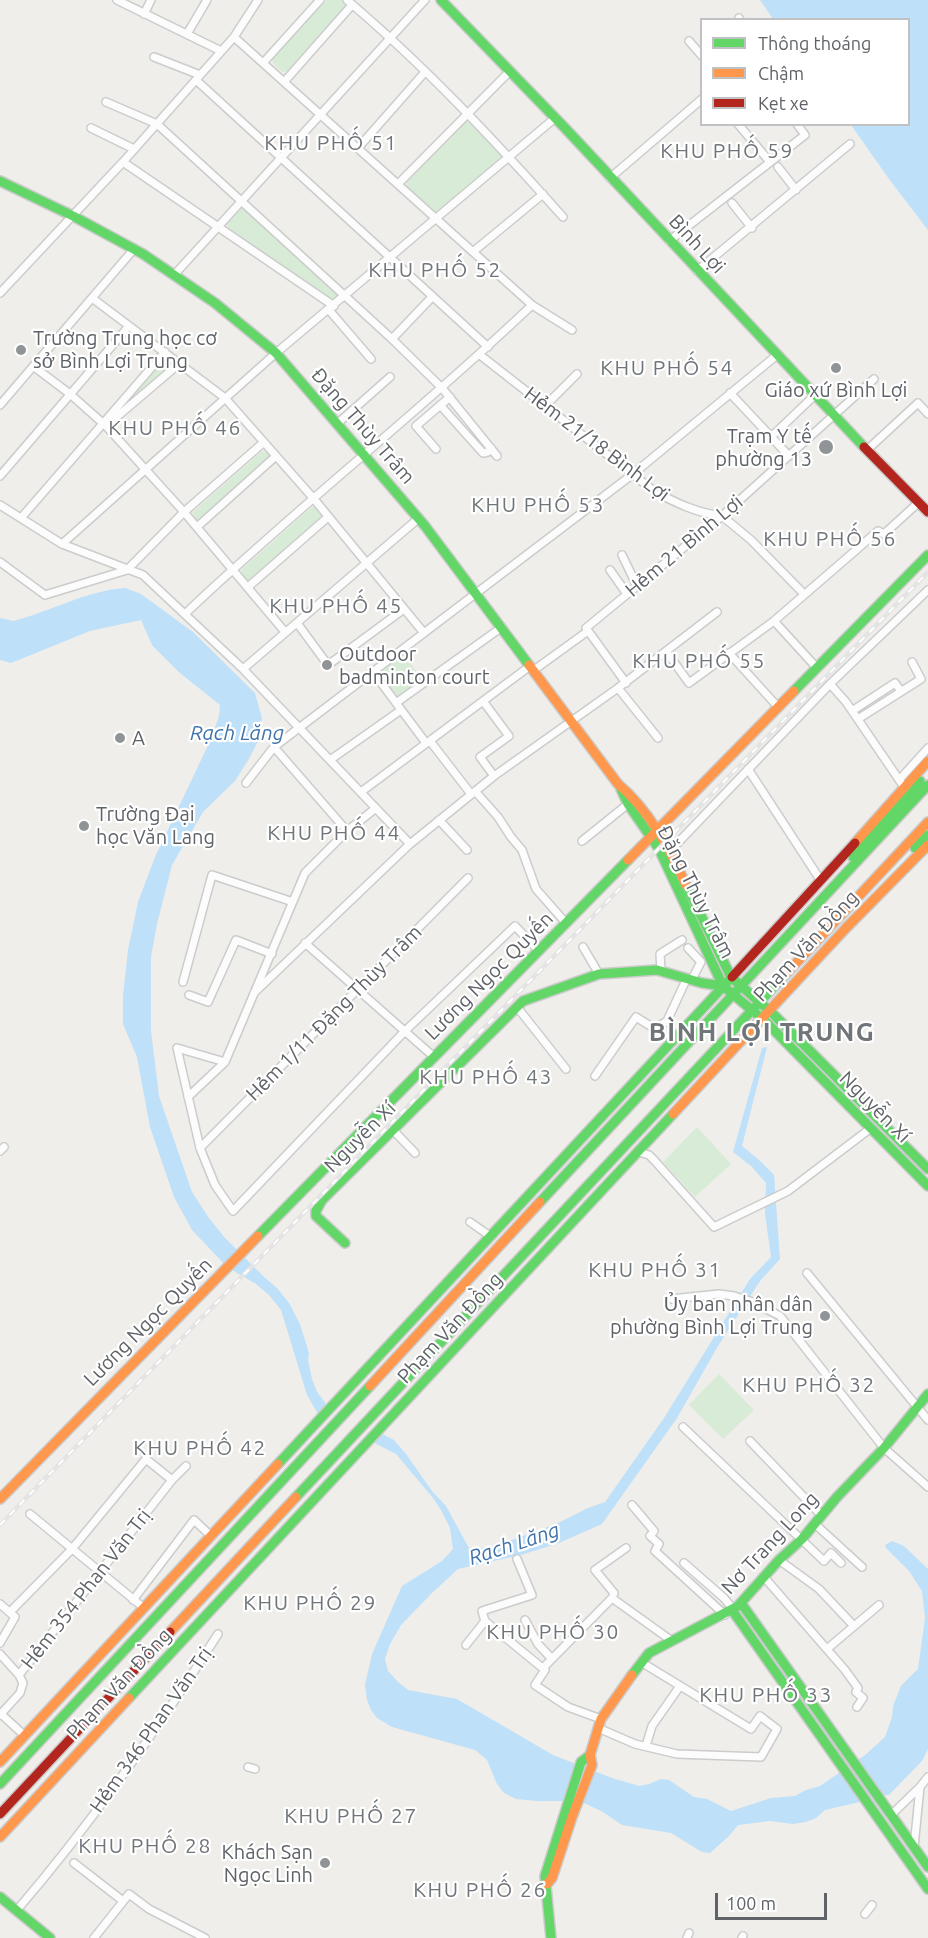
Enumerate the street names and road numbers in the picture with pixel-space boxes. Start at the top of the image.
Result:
street label: Bình Lợi [664,210,730,278]
street label: Đặng Thùy Trâm [306,363,420,489]
street label: Hẻm 21/18 Bình Lợi [520,382,674,506]
street label: Hẻm 21 Bình Lợi [620,490,748,602]
street label: Đặng Thùy Trâm [652,822,740,962]
street label: Phạm Văn Đồng [748,885,864,1007]
street label: Lương Ngọc Quyến [420,907,558,1045]
street label: Hẻm 1/11 Đặng Thùy Trâm [241,920,427,1106]
street label: Nguyễn Xí [834,1066,916,1148]
street label: Nguyễn Xí [319,1096,401,1178]
street label: Lương Ngọc Quyến [79,1253,217,1391]
street label: Phạm Văn Đồng [392,1267,508,1389]
street label: Nơ Trang Long [716,1487,824,1599]
street label: Hẻm 354 Phan Văn Trị [16,1504,156,1674]
street label: Phạm Văn Đồng [61,1623,177,1745]
street label: Hẻm 346 Phan Văn Trị [85,1643,217,1817]

